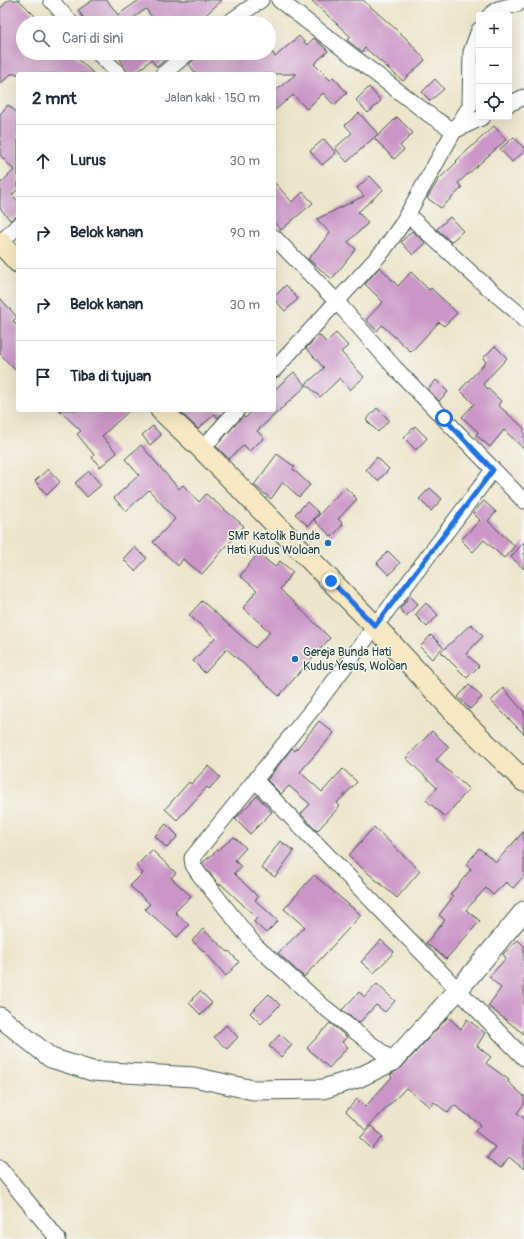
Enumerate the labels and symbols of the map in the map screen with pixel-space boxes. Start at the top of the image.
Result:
route start [435,409,453,427]
place label: SMP Katolik Bunda Hati Kudus Woloan [226,529,320,558]
marker: SMP Katolik Bunda Hati Kudus Woloan [323,538,333,548]
route end [322,572,340,590]
place label: Gereja Bunda Hati Kudus Yesus, Woloan [303,645,408,674]
marker: Gereja Bunda Hati Kudus Yesus, Woloan [290,654,300,664]

